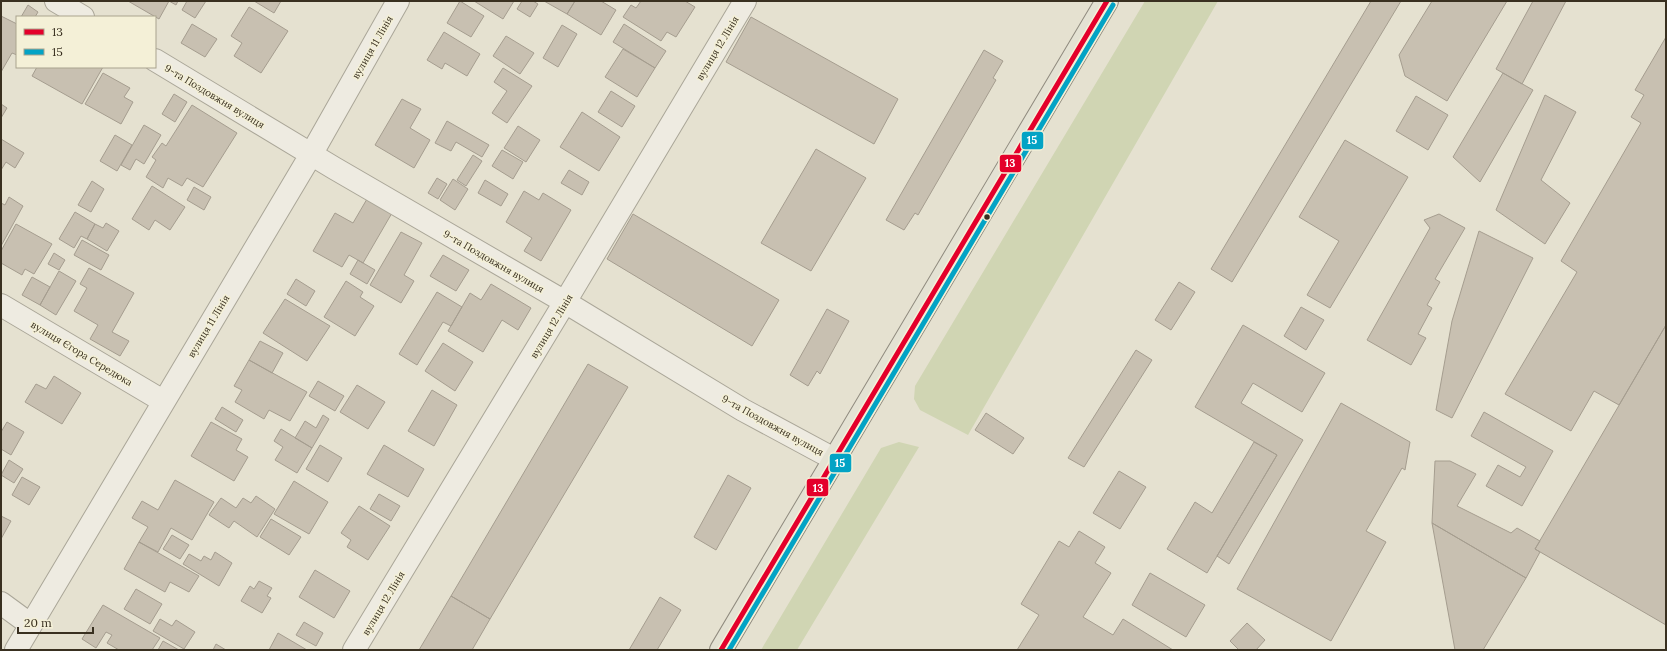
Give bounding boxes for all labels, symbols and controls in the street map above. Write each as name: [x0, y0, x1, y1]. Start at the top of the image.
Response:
street label: вулиця 11 Лінія: [349, 13, 396, 81]
street label: вулиця 12 Лінія: [693, 14, 742, 83]
legend: [16, 16, 156, 68]
text: 13: [52, 24, 63, 39]
text: 15: [52, 44, 63, 59]
street label: 9-та Поздовжня вулиця: [162, 61, 267, 131]
line badge: 15: [1021, 131, 1044, 150]
text: 15: [1027, 133, 1037, 147]
line badge: 13: [999, 154, 1022, 173]
text: 13: [1005, 156, 1015, 170]
unlabelled marker: [982, 212, 992, 222]
street label: 9-та Поздовжня вулиця: [441, 227, 547, 296]
street label: вулиця 11 Лінія: [185, 292, 232, 360]
street label: вулиця 12 Лінія: [527, 292, 576, 361]
street label: вулиця Єгора Середюка: [29, 318, 135, 389]
street label: 9-та Поздовжня вулиця: [720, 392, 826, 459]
line badge: 15: [829, 453, 852, 473]
text: 15: [835, 456, 845, 470]
line badge: 13: [806, 478, 829, 497]
text: 13: [813, 481, 823, 495]
street label: вулиця 12 Лінія: [359, 569, 408, 638]
scale bar: [18, 609, 93, 635]
text: 20 m: [24, 615, 52, 630]

